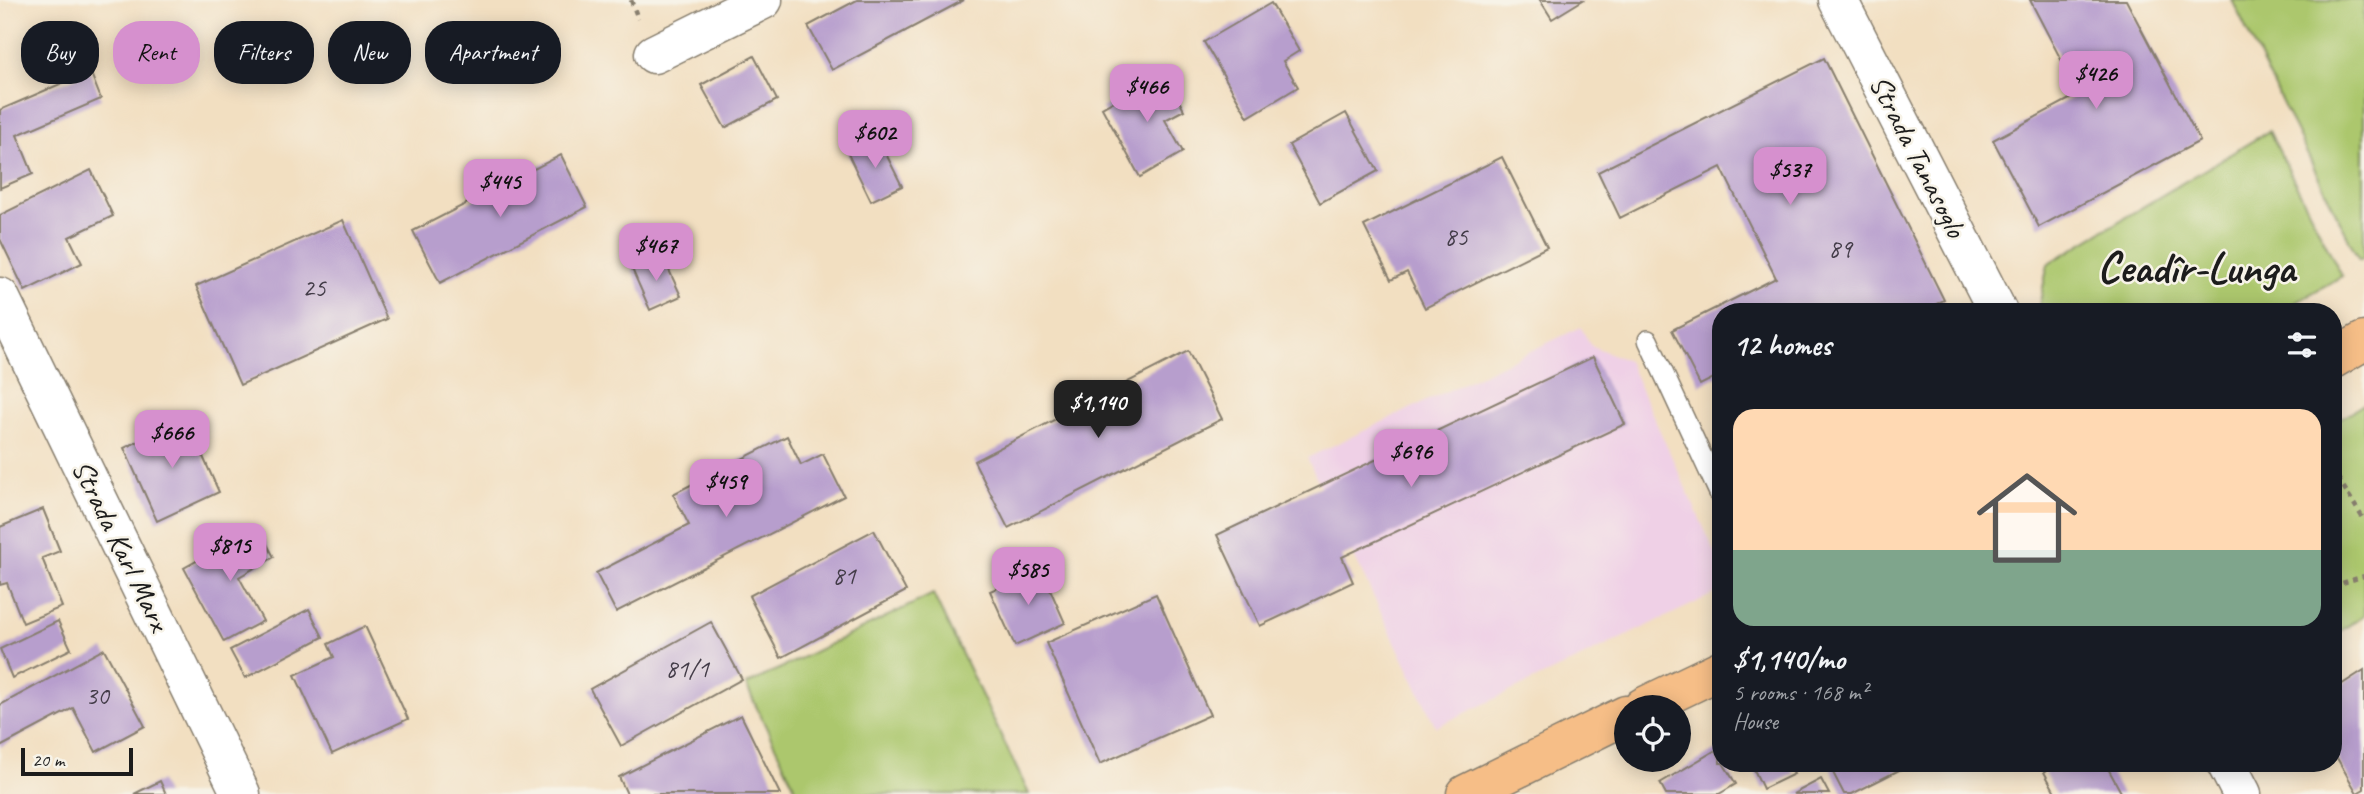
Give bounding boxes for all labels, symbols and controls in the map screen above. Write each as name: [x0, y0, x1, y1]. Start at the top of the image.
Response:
chip: Buy: [21, 21, 99, 84]
chip: Rent: [113, 21, 200, 84]
chip: Filters: [214, 21, 314, 84]
chip: New: [328, 21, 411, 84]
chip: Apartment: [425, 21, 561, 84]
pin: $426: [2055, 52, 2137, 111]
text: $426: [2075, 59, 2117, 88]
pin: $466: [1106, 64, 1188, 124]
street label: Strada Tanasoglo: [1861, 69, 1976, 245]
text: $466: [1126, 72, 1168, 101]
pin: $602: [834, 110, 916, 170]
text: $602: [854, 118, 896, 147]
pin: $537: [1749, 148, 1831, 207]
text: $537: [1770, 155, 1810, 184]
pin: $445: [459, 160, 541, 219]
text: $445: [479, 167, 521, 196]
house number: 85: [1444, 220, 1469, 253]
pin: $467: [615, 224, 697, 283]
text: $467: [635, 231, 677, 260]
house number: 89: [1828, 232, 1854, 265]
district label: Ceadîr-Lunga: [2097, 240, 2298, 295]
house number: 25: [302, 271, 327, 304]
text: 12 homes: [1733, 326, 1831, 364]
icon: filters: [2283, 326, 2321, 364]
pin: $1,140: [1041, 380, 1155, 440]
text: $1,140: [1070, 388, 1126, 417]
pin: $666: [131, 410, 213, 470]
text: $666: [151, 418, 193, 447]
pin: $696: [1370, 430, 1452, 489]
text: $696: [1390, 437, 1432, 466]
street label: Strada Karl Marx: [63, 453, 180, 639]
icon: home: [1964, 455, 2090, 581]
pin: $459: [685, 460, 767, 519]
text: $459: [706, 467, 746, 496]
pin: $815: [189, 524, 271, 583]
text: $815: [209, 531, 251, 560]
pin: $585: [987, 548, 1069, 607]
text: $585: [1008, 555, 1048, 584]
house number: 81: [832, 559, 857, 592]
text: $1,140/mo: [1733, 640, 1845, 678]
house number: 81/1: [665, 652, 710, 685]
text: 5 rooms · 168 m²: [1733, 678, 1868, 707]
house number: 30: [85, 679, 111, 712]
map controls: [1614, 695, 1691, 772]
button: locate: [1614, 695, 1691, 772]
text: House: [1733, 707, 1778, 736]
scale bar: [21, 745, 133, 777]
text: 20 m: [32, 748, 64, 772]

